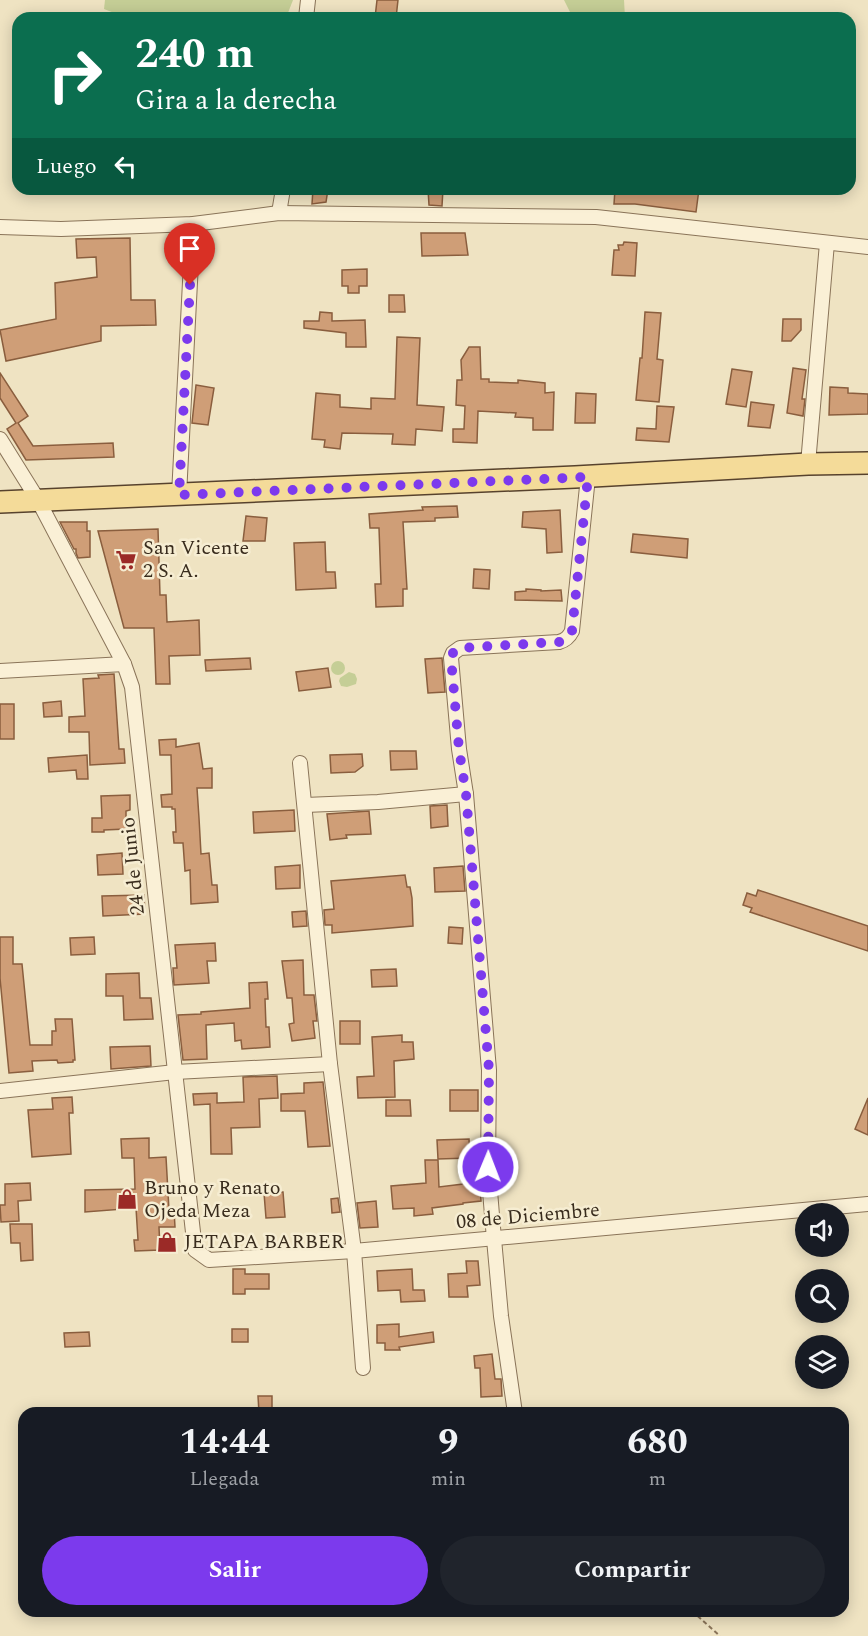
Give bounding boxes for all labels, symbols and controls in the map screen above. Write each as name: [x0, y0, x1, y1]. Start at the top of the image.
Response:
text: 240 m: [135, 23, 254, 86]
icon: right: [36, 36, 114, 114]
text: Gira a la derecha: [135, 80, 337, 122]
text: Luego: [36, 150, 97, 183]
icon: left: [109, 150, 142, 183]
pin: [164, 223, 215, 285]
icon: arrive: [173, 232, 206, 265]
place label: San Vicente 2 S. A.: [143, 533, 249, 586]
supermarket icon: San Vicente 2 S. A.: [114, 548, 138, 572]
street label: 24 de Junio: [113, 816, 153, 916]
position arrow: [456, 1135, 520, 1199]
place label: Bruno y Renato Ojeda Meza: [144, 1173, 280, 1226]
shop icon: Bruno y Renato Ojeda Meza: [115, 1187, 139, 1211]
street label: 08 de Diciembre: [455, 1195, 601, 1237]
map controls: [795, 1203, 849, 1389]
button: sound: [795, 1203, 849, 1257]
place label: JETAPA BARBER: [184, 1227, 345, 1257]
shop icon: JETAPA BARBER: [155, 1230, 179, 1254]
button: search: [795, 1269, 849, 1323]
button: layers: [795, 1335, 849, 1389]
text: 14:44: [179, 1415, 270, 1470]
text: 9: [438, 1415, 459, 1470]
text: 680: [627, 1415, 688, 1470]
text: Llegada: [190, 1464, 259, 1494]
text: min: [431, 1464, 466, 1494]
text: m: [649, 1464, 666, 1494]
button: Salir: [42, 1536, 428, 1605]
button: Compartir: [440, 1536, 825, 1605]

